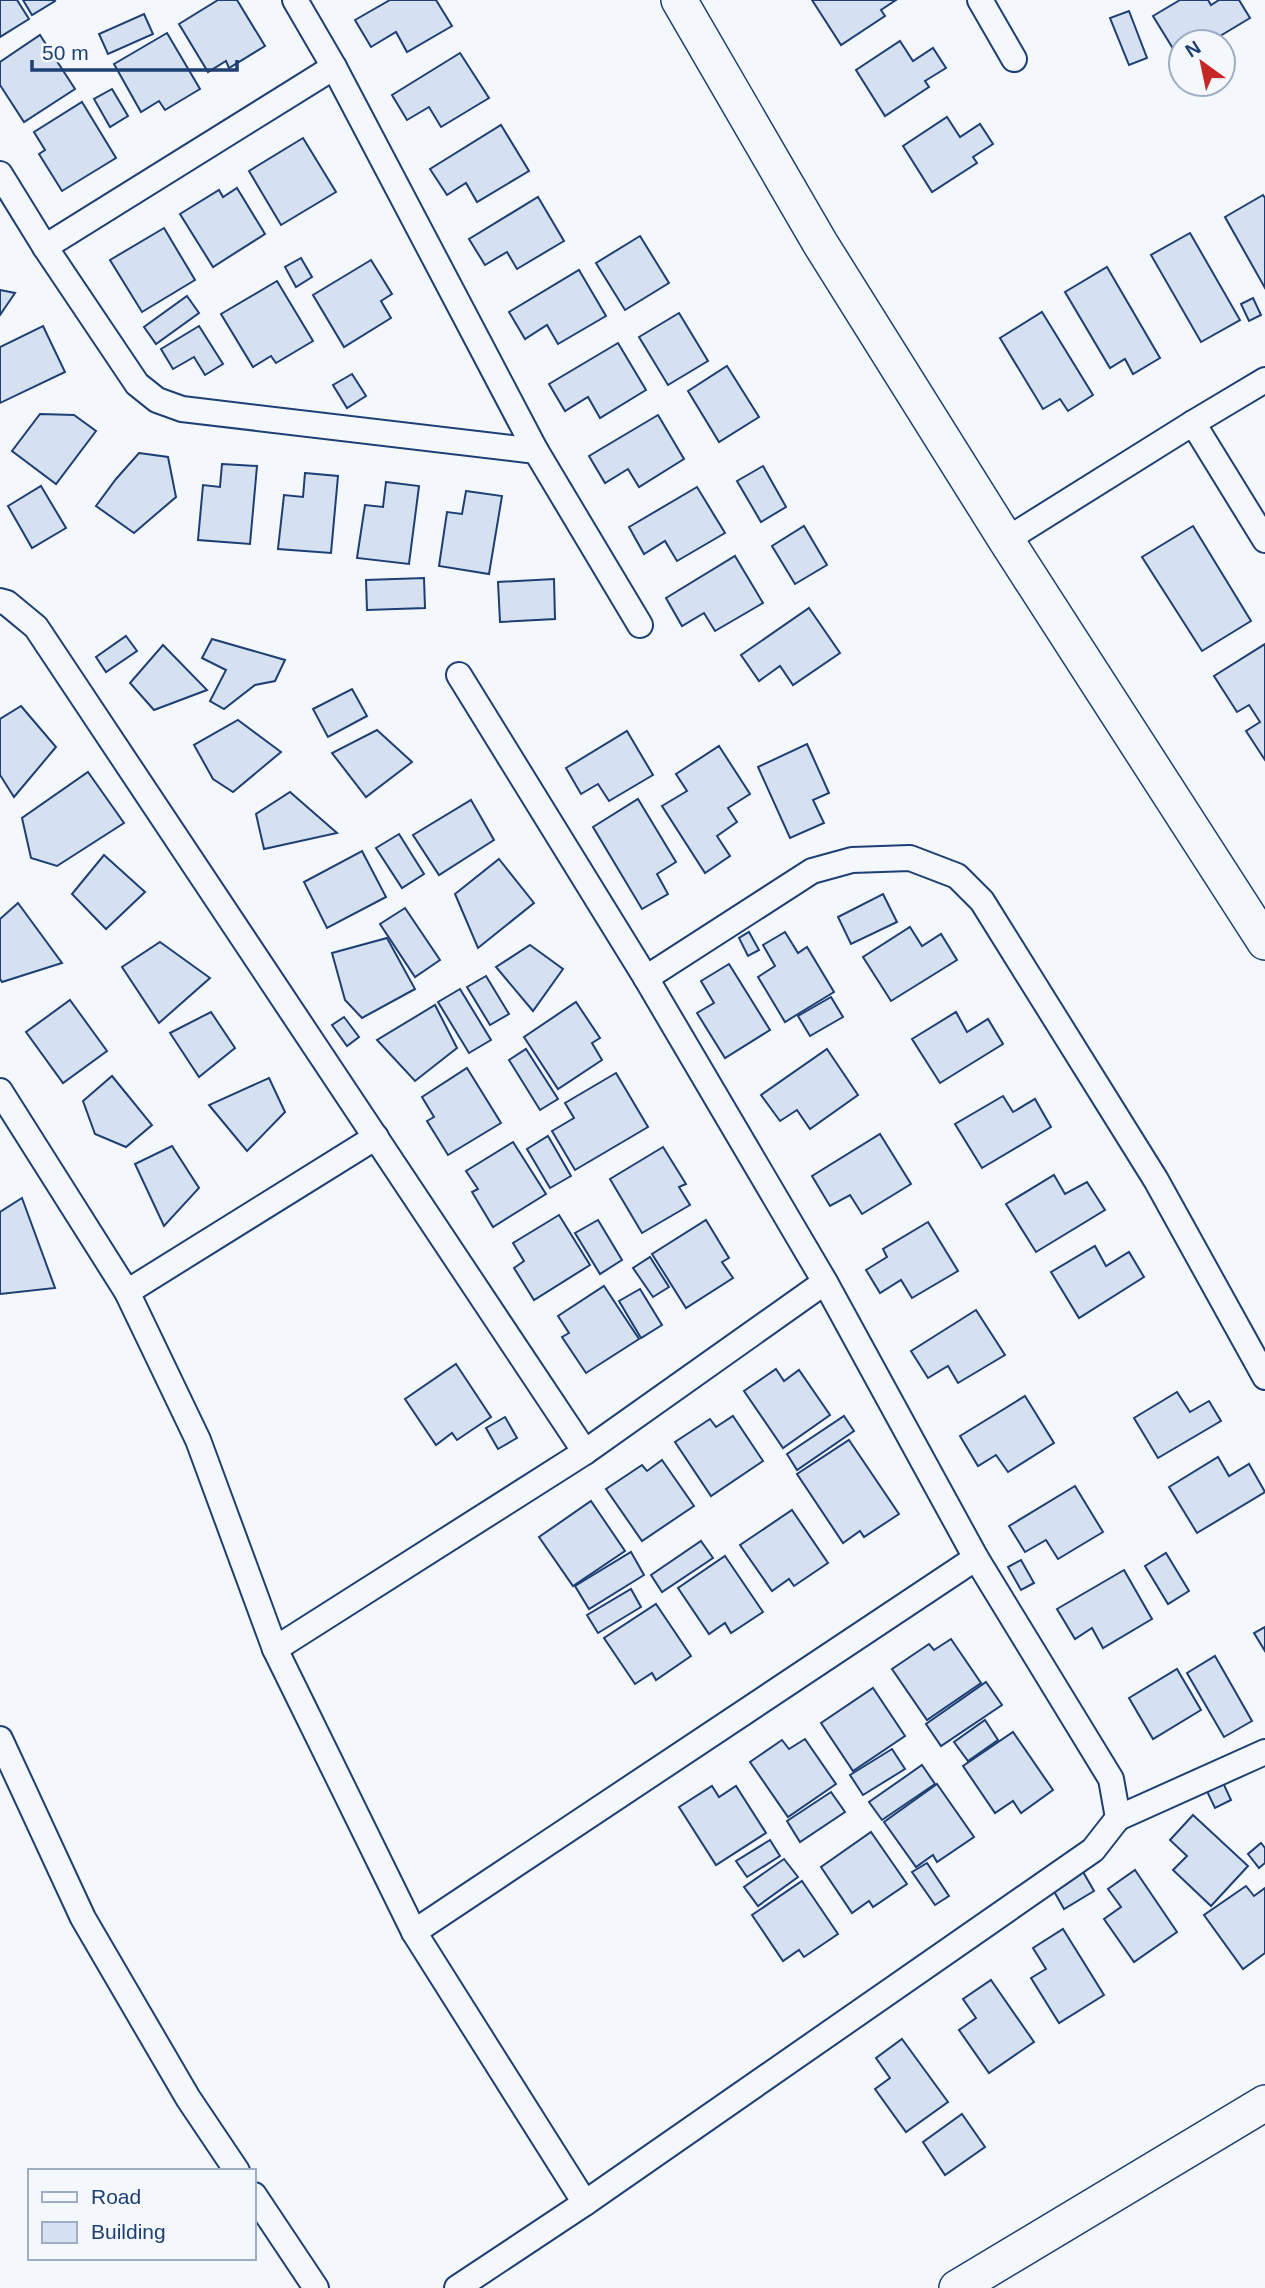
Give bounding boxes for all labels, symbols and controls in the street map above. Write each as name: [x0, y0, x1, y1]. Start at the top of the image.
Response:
scale bar: [32, 28, 236, 72]
north arrow: [1167, 28, 1237, 98]
text: N: [1182, 37, 1204, 62]
text: 50 m: [42, 41, 89, 64]
legend: [28, 2169, 256, 2260]
text: Road: [91, 2185, 141, 2208]
text: Building: [91, 2220, 166, 2243]

